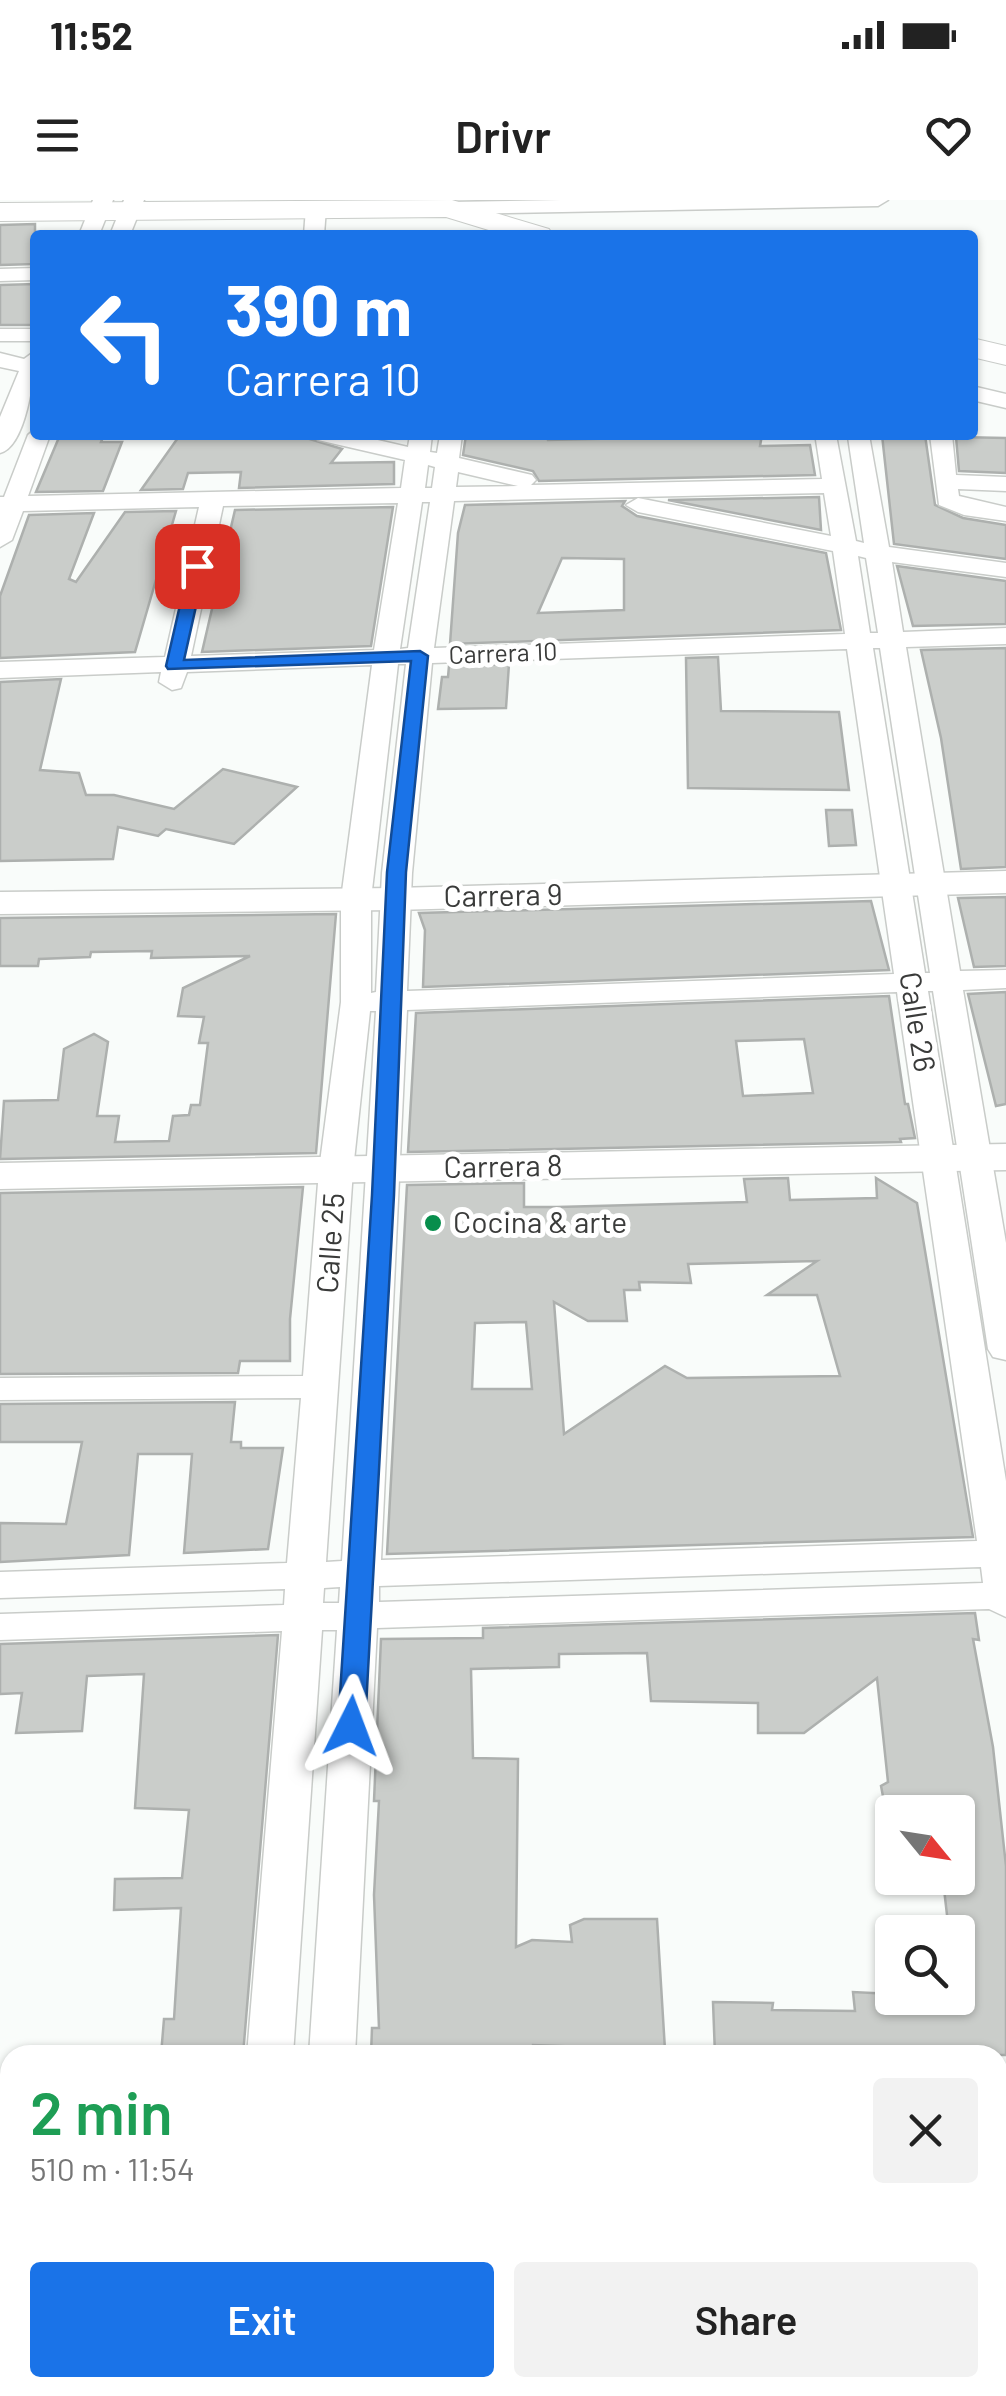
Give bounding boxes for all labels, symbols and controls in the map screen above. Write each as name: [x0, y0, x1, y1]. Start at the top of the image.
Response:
text: 11:52: [50, 12, 133, 58]
icon: menu: [30, 108, 85, 163]
text: Drivr: [455, 108, 551, 162]
icon: heart: [921, 108, 976, 163]
text: 390 m: [225, 266, 412, 350]
icon: left: [60, 270, 190, 400]
text: Carrera 10: [225, 351, 421, 405]
pin: [155, 524, 240, 609]
icon: arrive: [170, 539, 225, 594]
street label: Carrera 10: [448, 635, 558, 669]
street label: Carrera 9: [443, 875, 563, 913]
street label: Calle 26: [893, 969, 945, 1074]
street label: Carrera 8: [443, 1146, 563, 1184]
street label: Calle 25: [308, 1191, 350, 1294]
place label: Cocina & arte: [453, 1203, 627, 1239]
marker: Cocina & arte: [422, 1212, 444, 1234]
position arrow: [299, 1674, 403, 1778]
north arrow: [875, 1795, 975, 1895]
map controls: [875, 1795, 975, 2015]
button: search: [875, 1915, 975, 2015]
text: 2 min: [30, 2075, 173, 2147]
button: close: [873, 2078, 978, 2183]
text: 510 m · 11:54: [30, 2149, 195, 2187]
button: Exit: [30, 2262, 494, 2377]
button: Share: [514, 2262, 978, 2377]

